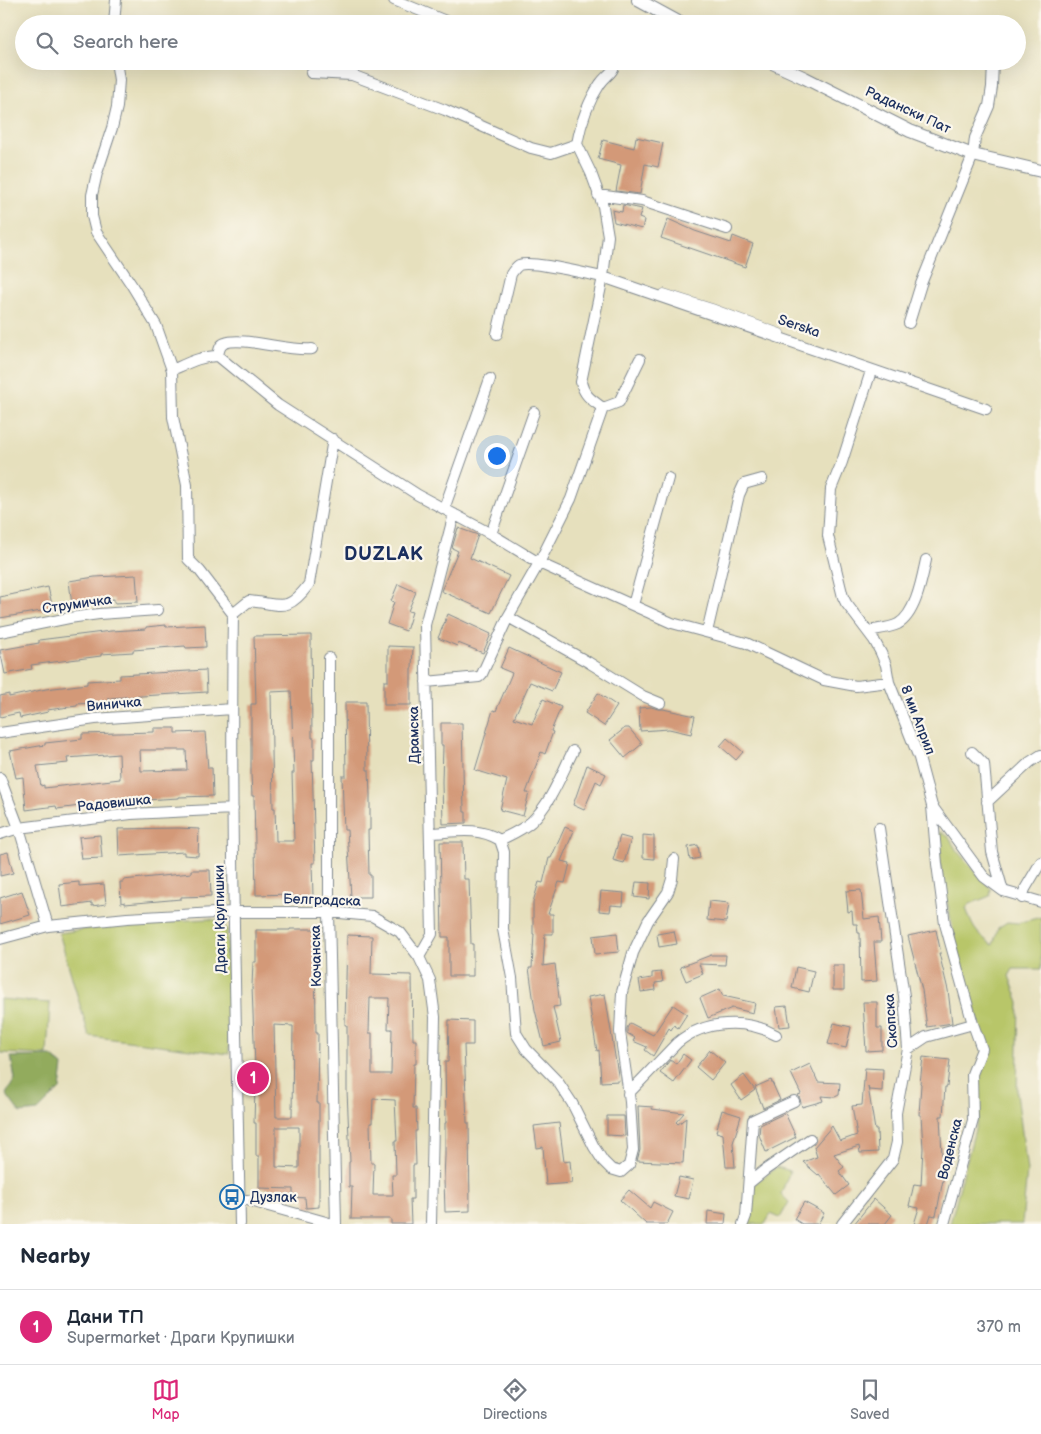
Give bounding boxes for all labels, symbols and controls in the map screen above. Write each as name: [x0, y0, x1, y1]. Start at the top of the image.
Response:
search box: [15, 15, 1026, 70]
icon: search: [33, 29, 61, 57]
text: Search here: [73, 31, 178, 54]
street label: Радански Пат: [862, 83, 954, 138]
street label: Serska: [776, 311, 822, 341]
your location: [484, 443, 510, 469]
district label: DUZLAK: [344, 543, 424, 566]
street label: Струмичка: [41, 591, 114, 617]
street label: 8 ми Април: [897, 683, 939, 757]
street label: Виничка: [86, 693, 143, 715]
street label: Драмска: [405, 705, 423, 764]
street label: Радовишка: [76, 791, 153, 815]
street label: Драги Крупишки: [211, 865, 229, 973]
street label: Белградска: [283, 890, 362, 910]
street label: Кочанска: [307, 924, 325, 987]
street label: Скопска: [881, 993, 901, 1049]
pin: 1: [237, 1059, 269, 1097]
street label: Воденска: [934, 1116, 966, 1181]
bus stop icon: Дузлак: [219, 1184, 245, 1210]
place label: Дузлак: [250, 1189, 297, 1206]
text: Nearby: [20, 1244, 90, 1269]
text: Дани ТП: [67, 1306, 144, 1329]
text: 1: [33, 1318, 39, 1337]
text: 370 m: [976, 1318, 1021, 1337]
text: Supermarket · Драги Крупишки: [67, 1329, 295, 1348]
tab: Map: [152, 1376, 180, 1423]
tab: Directions: [483, 1376, 547, 1423]
tab: Saved: [850, 1376, 889, 1423]

